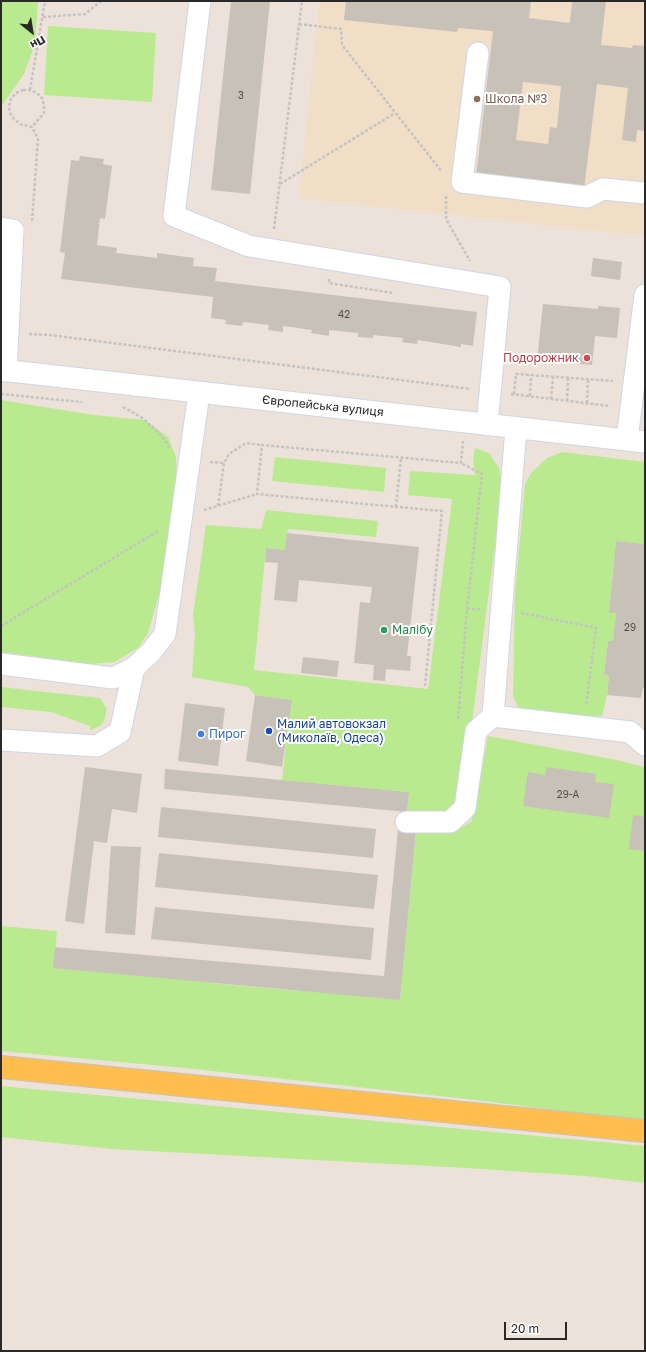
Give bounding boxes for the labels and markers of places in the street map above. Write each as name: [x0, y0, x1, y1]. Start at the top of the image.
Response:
place label: Школа №3: [485, 92, 547, 106]
marker: Школа №3: [472, 94, 482, 104]
place label: Подорожник: [503, 351, 579, 365]
marker: Подорожник: [582, 353, 592, 363]
place label: Малібу: [392, 623, 433, 637]
marker: Малібу: [379, 625, 389, 635]
place label: Малий автовокзал (Миколаїв, Одеса): [277, 717, 386, 745]
marker: Малий автовокзал (Миколаїв, Одеса): [264, 726, 274, 736]
place label: Пирог: [209, 727, 245, 741]
marker: Пирог: [196, 729, 206, 739]

